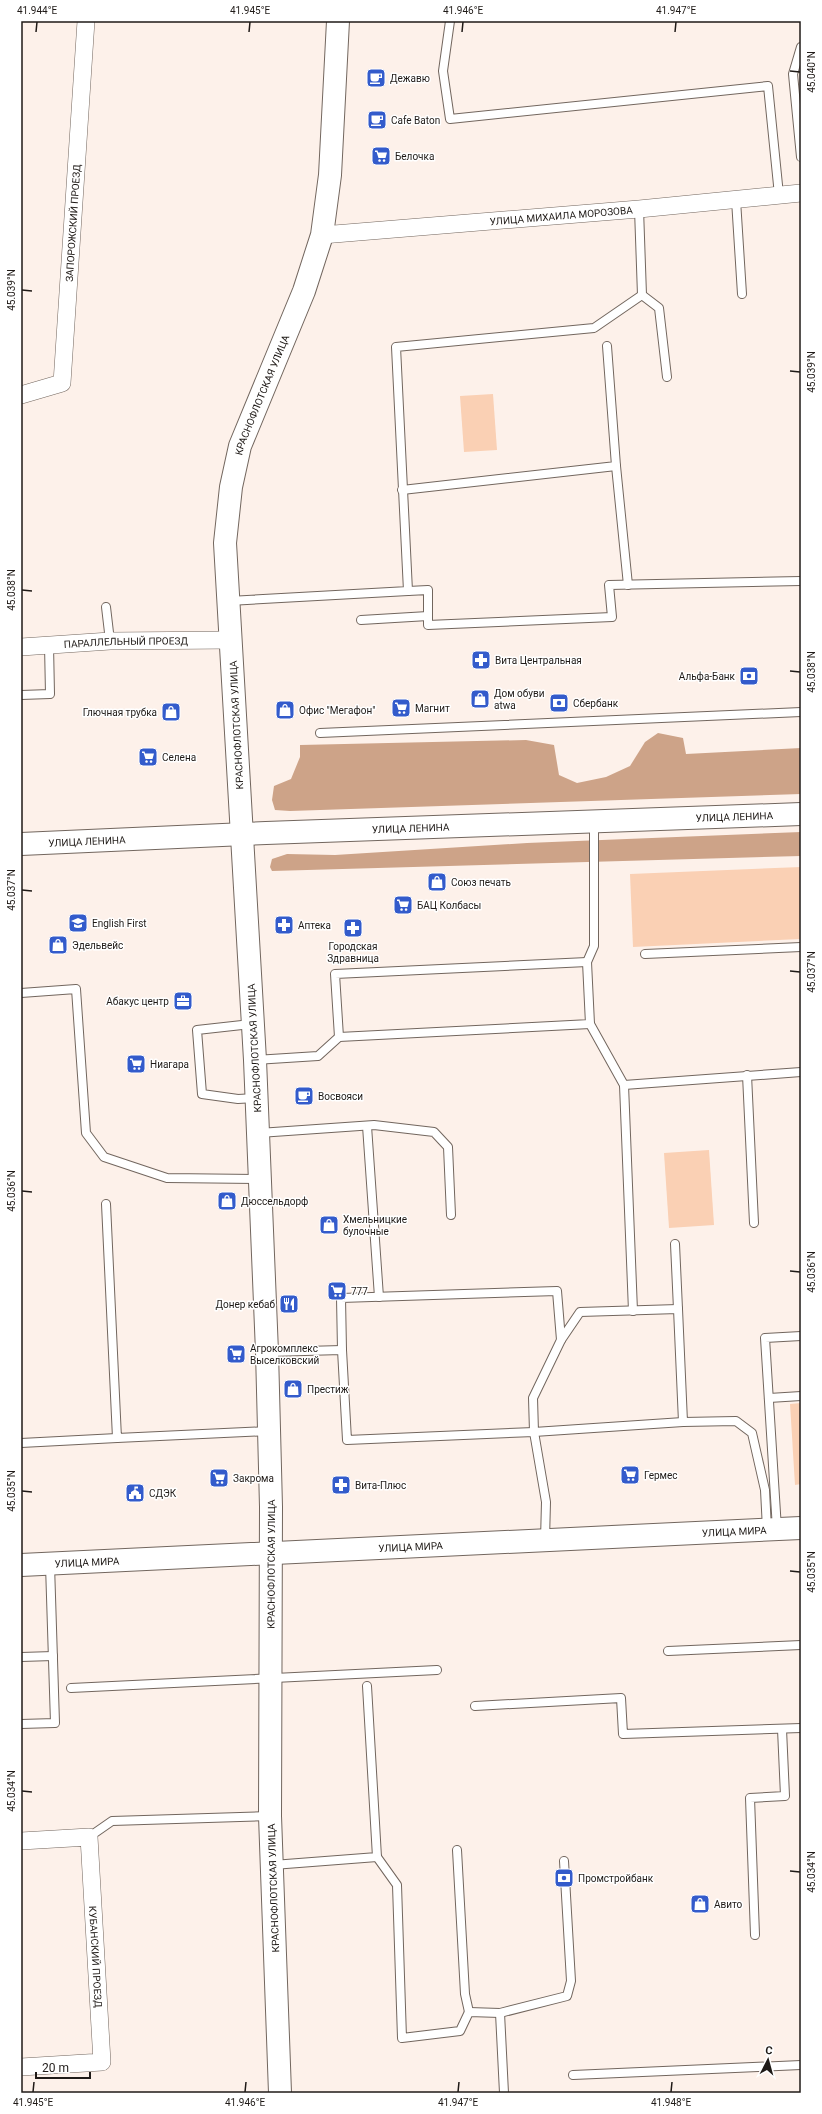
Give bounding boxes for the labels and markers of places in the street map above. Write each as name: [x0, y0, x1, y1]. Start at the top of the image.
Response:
cafe icon: Дежавю: [365, 67, 387, 89]
place label: Дежавю: [390, 73, 430, 84]
cafe icon: Cafe Baton: [366, 109, 388, 131]
place label: Cafe Baton: [391, 115, 440, 126]
supermarket icon: Белочка: [370, 145, 392, 167]
place label: Белочка: [395, 151, 434, 162]
pharmacy icon: Вита Центральная: [470, 649, 492, 671]
place label: Вита Центральная: [495, 655, 582, 666]
bank icon: Альфа-Банк: [738, 665, 760, 687]
place label: Альфа-Банк: [679, 671, 736, 682]
shop icon: Дом обуви atwa: [469, 688, 491, 710]
place label: Дом обуви atwa: [494, 688, 545, 711]
bank icon: Сбербанк: [548, 692, 570, 714]
supermarket icon: Магнит: [390, 697, 412, 719]
place label: Сбербанк: [573, 698, 619, 709]
shop icon: Офис "Мегафон": [274, 699, 296, 721]
shop icon: Глючная трубка: [160, 701, 182, 723]
place label: Магнит: [415, 703, 450, 714]
place label: Офис "Мегафон": [299, 705, 375, 716]
place label: Глючная трубка: [83, 707, 157, 718]
supermarket icon: Селена: [137, 746, 159, 768]
place label: Селена: [162, 752, 196, 763]
shop icon: Союз печать: [426, 871, 448, 893]
place label: Союз печать: [451, 877, 511, 888]
supermarket icon: БАЦ Колбасы: [392, 894, 414, 916]
place label: БАЦ Колбасы: [417, 900, 481, 911]
school or university icon: English First: [67, 912, 89, 934]
pharmacy icon: Аптека: [273, 914, 295, 936]
pharmacy icon: Городская Здравница: [342, 917, 364, 939]
place label: English First: [92, 918, 147, 929]
place label: Аптека: [298, 920, 331, 931]
shop icon: Эдельвейс: [47, 934, 69, 956]
place label: Эдельвейс: [72, 940, 123, 951]
place label: Городская Здравница: [327, 941, 379, 964]
office icon: Абакус центр: [172, 990, 194, 1012]
place label: Абакус центр: [106, 996, 169, 1007]
supermarket icon: Ниагара: [125, 1053, 147, 1075]
place label: Ниагара: [150, 1059, 189, 1070]
cafe icon: Восвояси: [293, 1085, 315, 1107]
place label: Восвояси: [318, 1091, 363, 1102]
shop icon: Дюссельдорф: [216, 1190, 238, 1212]
place label: Дюссельдорф: [241, 1196, 308, 1207]
shop icon: Хмельницкие булочные: [318, 1214, 340, 1236]
place label: Хмельницкие булочные: [343, 1214, 407, 1237]
supermarket icon: 777: [326, 1280, 348, 1302]
place label: 777: [351, 1286, 368, 1297]
restaurant icon: Донер кебаб: [278, 1293, 300, 1315]
place label: Донер кебаб: [215, 1299, 275, 1310]
supermarket icon: Агрокомплекс Выселковский: [225, 1343, 247, 1365]
place label: Агрокомплекс Выселковский: [250, 1343, 319, 1366]
shop icon: Престиж: [282, 1378, 304, 1400]
place label: Престиж: [307, 1384, 349, 1395]
supermarket icon: Гермес: [619, 1464, 641, 1486]
supermarket icon: Закрома: [208, 1467, 230, 1489]
place label: Гермес: [644, 1470, 678, 1481]
place label: Закрома: [233, 1473, 274, 1484]
pharmacy icon: Вита-Плюс: [330, 1474, 352, 1496]
place label: Вита-Плюс: [355, 1480, 406, 1491]
public building icon: СДЭК: [124, 1482, 146, 1504]
place label: СДЭК: [149, 1488, 177, 1499]
bank icon: Промстройбанк: [553, 1867, 575, 1889]
place label: Промстройбанк: [578, 1873, 654, 1884]
shop icon: Авито: [689, 1893, 711, 1915]
place label: Авито: [714, 1899, 743, 1910]

